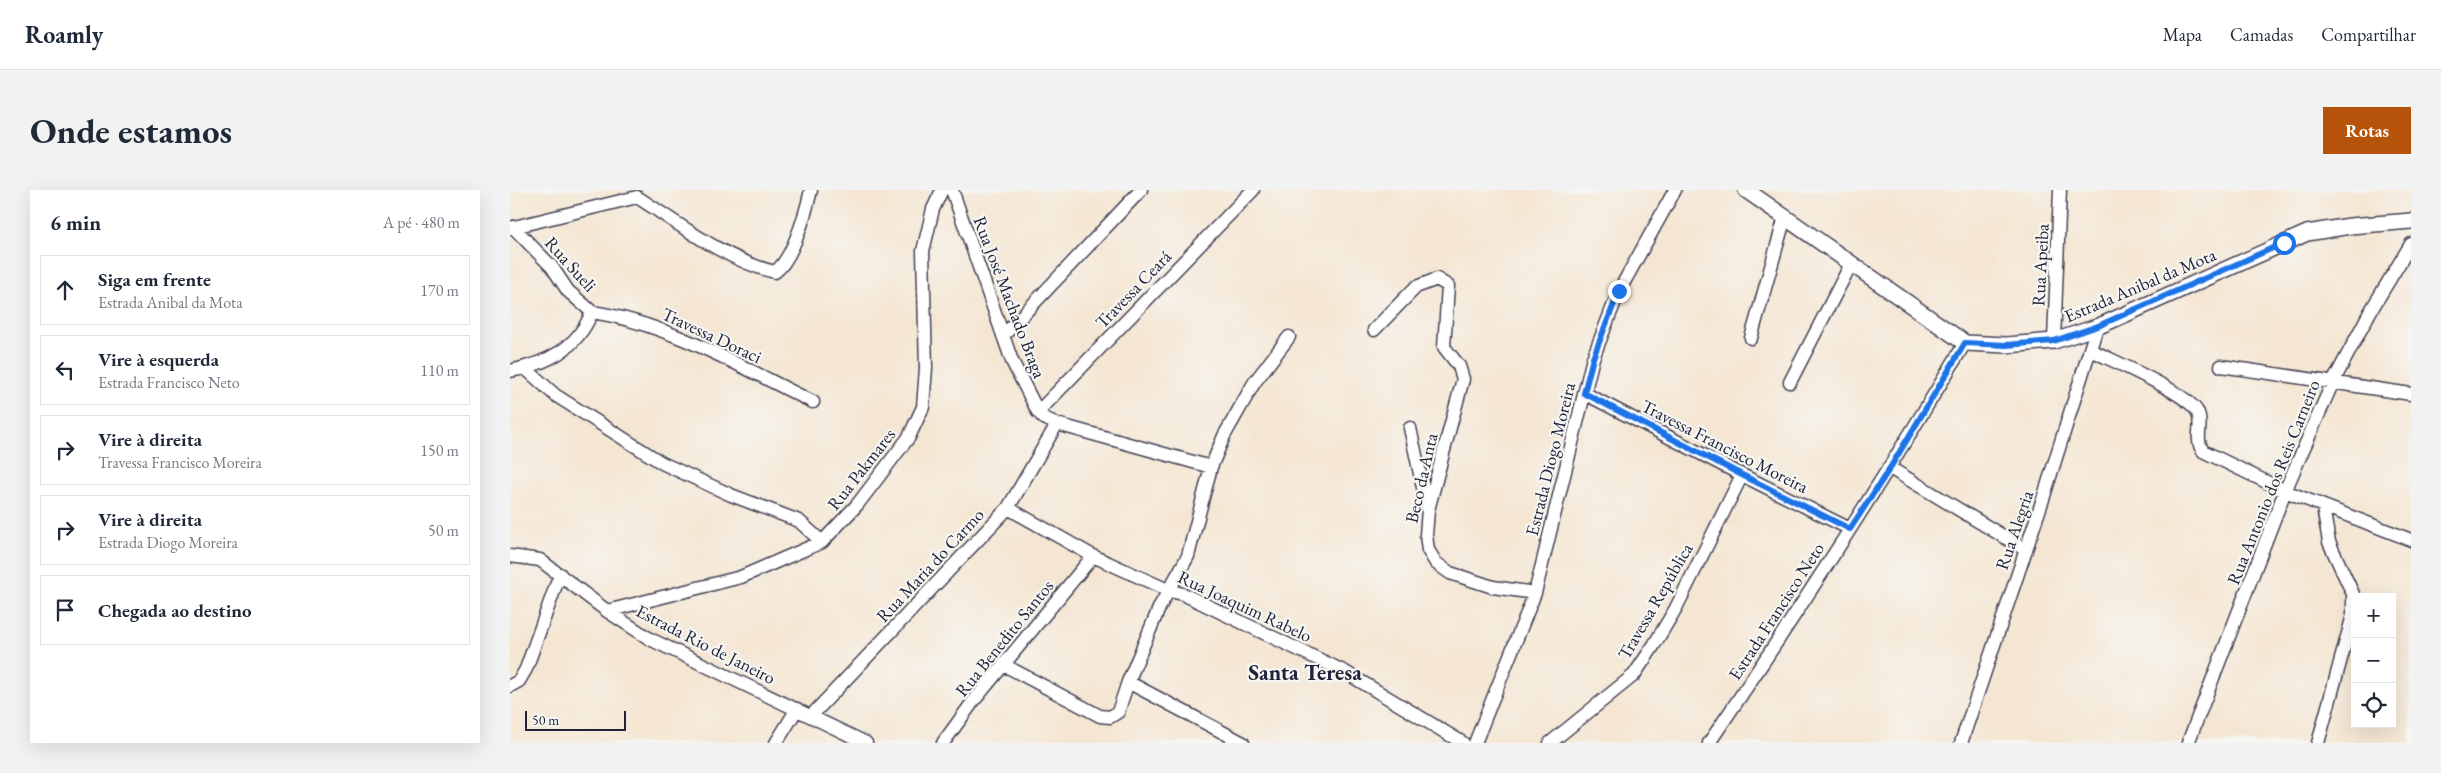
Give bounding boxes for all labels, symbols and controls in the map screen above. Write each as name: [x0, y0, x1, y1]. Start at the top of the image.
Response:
text: Roamly: [25, 19, 103, 50]
text: Mapa: [2163, 23, 2202, 46]
text: Camadas: [2230, 23, 2293, 46]
text: Compartilhar: [2321, 23, 2416, 46]
button: Rotas: [2323, 107, 2411, 154]
text: Onde estamos: [30, 108, 232, 153]
text: 6 min: [50, 209, 101, 236]
text: A pé · 480 m: [383, 212, 460, 233]
street label: Rua José Machado Braga: [968, 213, 1052, 382]
street label: Rua Apeiba: [2026, 222, 2054, 307]
street label: Rua Sueli: [540, 232, 602, 297]
route start: [2273, 232, 2296, 255]
street label: Estrada Anibal da Mota: [2061, 242, 2220, 327]
street label: Travessa Ceará: [1090, 244, 1177, 333]
text: Siga em frente: [98, 267, 211, 292]
icon: ahead: [51, 276, 79, 304]
text: 170 m: [420, 280, 459, 301]
route end: [1608, 280, 1631, 303]
text: Estrada Anibal da Mota: [98, 292, 243, 313]
street label: Travessa Doraci: [658, 302, 766, 368]
text: Vire à esquerda: [98, 347, 219, 372]
icon: left: [51, 356, 79, 384]
text: 110 m: [420, 360, 459, 381]
text: Estrada Francisco Neto: [98, 372, 240, 393]
street label: Rua Antonio dos Reis Carneiro: [2221, 376, 2325, 588]
street label: Estrada Diogo Moreira: [1520, 379, 1580, 538]
street label: Travessa Francisco Moreira: [1638, 394, 1813, 498]
street label: Rua Pakmares: [822, 423, 900, 515]
text: Vire à direita: [98, 427, 202, 452]
street label: Beco da Anta: [1399, 430, 1443, 525]
icon: right: [51, 436, 79, 464]
text: 150 m: [420, 440, 459, 461]
text: Travessa Francisco Moreira: [98, 452, 262, 473]
street label: Rua Alegria: [1990, 487, 2039, 573]
street label: Rua Maria do Carmo: [871, 503, 989, 627]
text: Vire à direita: [98, 507, 202, 532]
icon: right: [51, 516, 79, 544]
text: 50 m: [428, 520, 459, 541]
text: Estrada Diogo Moreira: [98, 532, 238, 553]
street label: Travessa República: [1612, 538, 1698, 663]
street label: Estrada Francisco Neto: [1723, 538, 1829, 684]
street label: Rua Joaquim Rabelo: [1174, 565, 1316, 647]
street label: Rua Benedito Santos: [950, 575, 1058, 701]
map controls: [2351, 593, 2396, 728]
button: +: [2351, 593, 2396, 638]
icon: arrive: [51, 596, 79, 624]
text: Chegada ao destino: [98, 598, 252, 623]
street label: Estrada Rio de Janeiro: [632, 599, 780, 689]
button: −: [2351, 638, 2396, 683]
district label: Santa Teresa: [1248, 658, 1362, 687]
button: locate: [2351, 683, 2396, 728]
scale bar: [525, 708, 626, 731]
text: 50 m: [532, 711, 559, 729]

